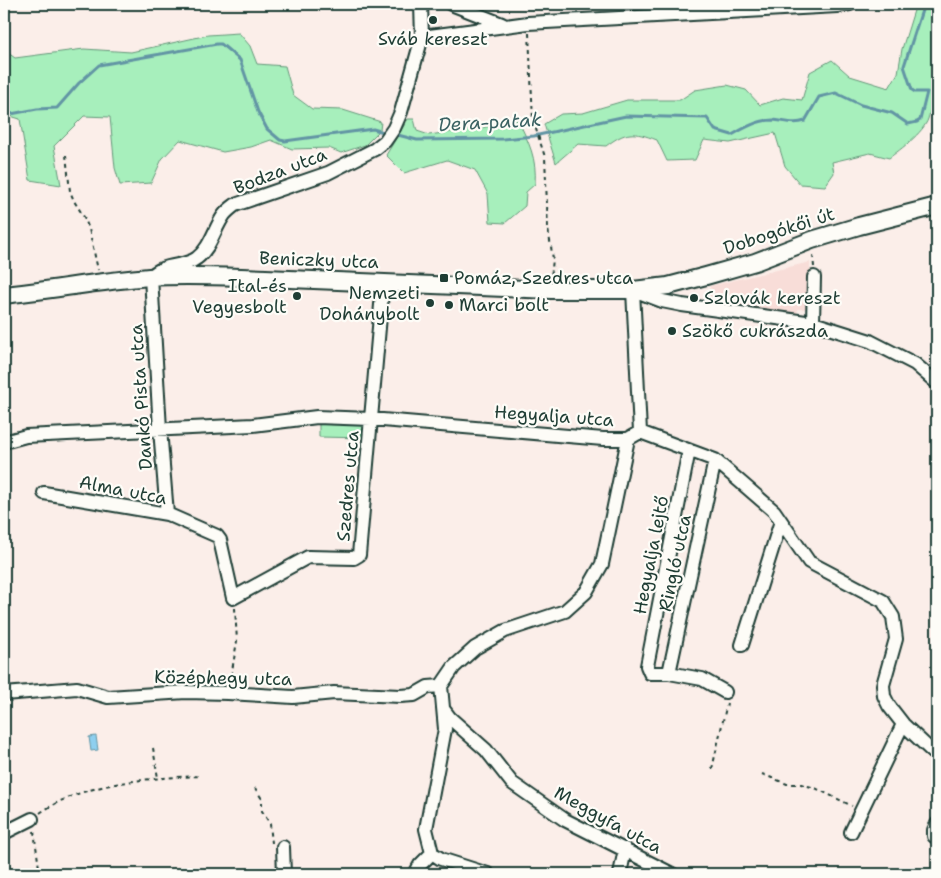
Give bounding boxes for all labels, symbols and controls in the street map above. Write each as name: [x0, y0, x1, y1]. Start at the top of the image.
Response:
marker: Sváb kereszt: [427, 14, 439, 26]
place label: Sváb kereszt: [378, 27, 488, 51]
water label: Dera-patak: [438, 107, 543, 137]
street label: Bodza utca: [230, 142, 330, 200]
street label: Dobogókői út: [720, 202, 838, 260]
street label: Beniczky utca: [259, 246, 379, 274]
place label: Pomáz, Szedres utca: [454, 266, 633, 290]
marker: Pomáz, Szedres utca: [438, 272, 450, 284]
place label: Ital-és Vegyesbolt: [192, 274, 287, 319]
place label: Nemzeti Dohánybolt: [320, 281, 420, 326]
place label: Szlovák kereszt: [704, 286, 841, 310]
marker: Ital-és Vegyesbolt: [291, 290, 303, 302]
marker: Szlovák kereszt: [688, 292, 700, 304]
place label: Marci bolt: [459, 293, 549, 317]
marker: Nemzeti Dohánybolt: [424, 297, 436, 309]
marker: Marci bolt: [443, 299, 455, 311]
place label: Szökő cukrászda: [682, 319, 828, 343]
street label: Dankó Pista utca: [124, 323, 158, 471]
marker: Szökő cukrászda: [666, 325, 678, 337]
street label: Hegyalja utca: [493, 400, 615, 432]
street label: Szedres utca: [331, 430, 365, 542]
street label: Alma utca: [77, 470, 169, 510]
street label: Hegyalja lejtő: [628, 494, 674, 616]
street label: Ringló utca: [653, 512, 697, 614]
street label: Középhegy utca: [154, 665, 292, 691]
street label: Meggyfa utca: [550, 780, 666, 860]

